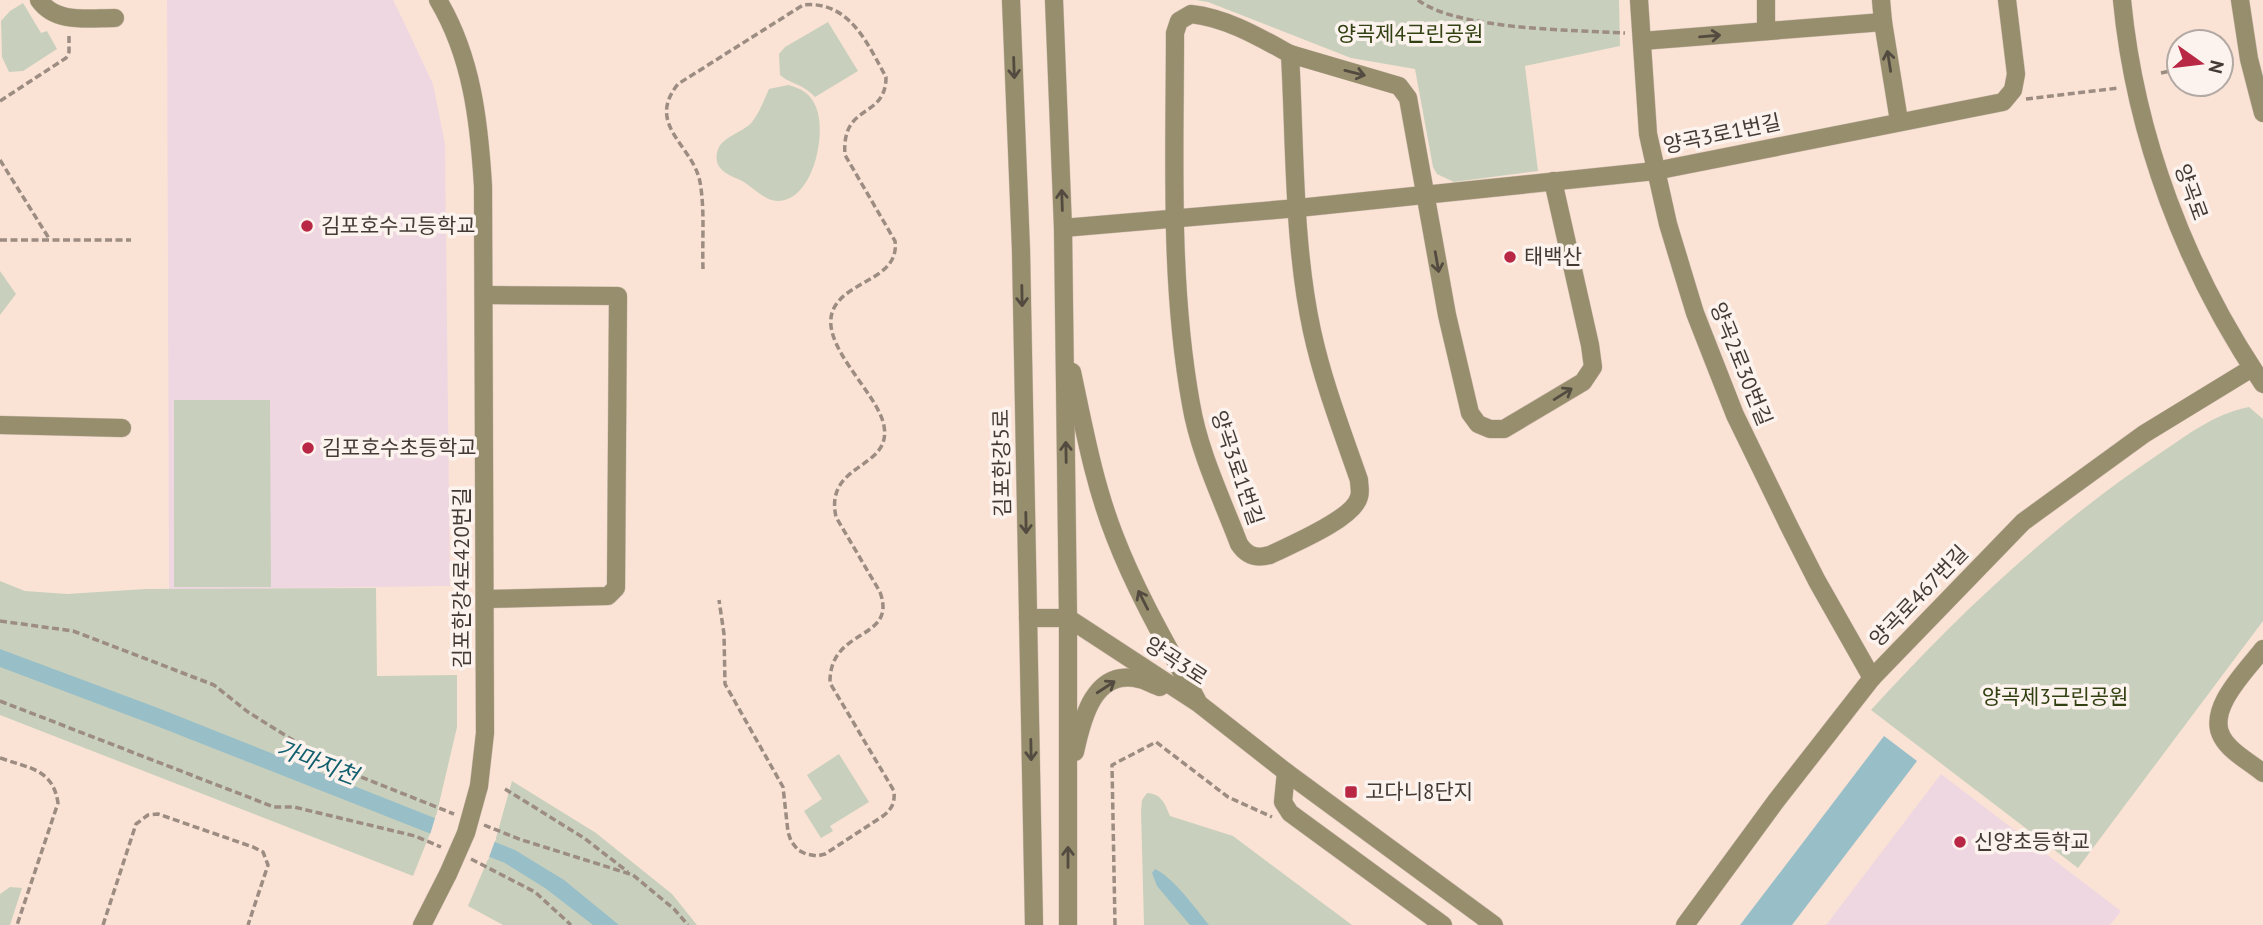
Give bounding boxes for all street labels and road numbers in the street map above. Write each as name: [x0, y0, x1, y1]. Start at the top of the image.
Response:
street label: 양곡3로1번길: [1661, 108, 1783, 159]
street label: 양곡로: [2169, 160, 2214, 224]
street label: 양곡2로30번길: [1704, 298, 1779, 430]
street label: 양곡3로1번길: [1205, 407, 1270, 529]
street label: 김포한강5로: [987, 409, 1016, 517]
street label: 김포한강4로420번길: [448, 487, 475, 669]
street label: 양곡로467번길: [1863, 539, 1974, 652]
street label: 양곡3로: [1140, 630, 1213, 691]

